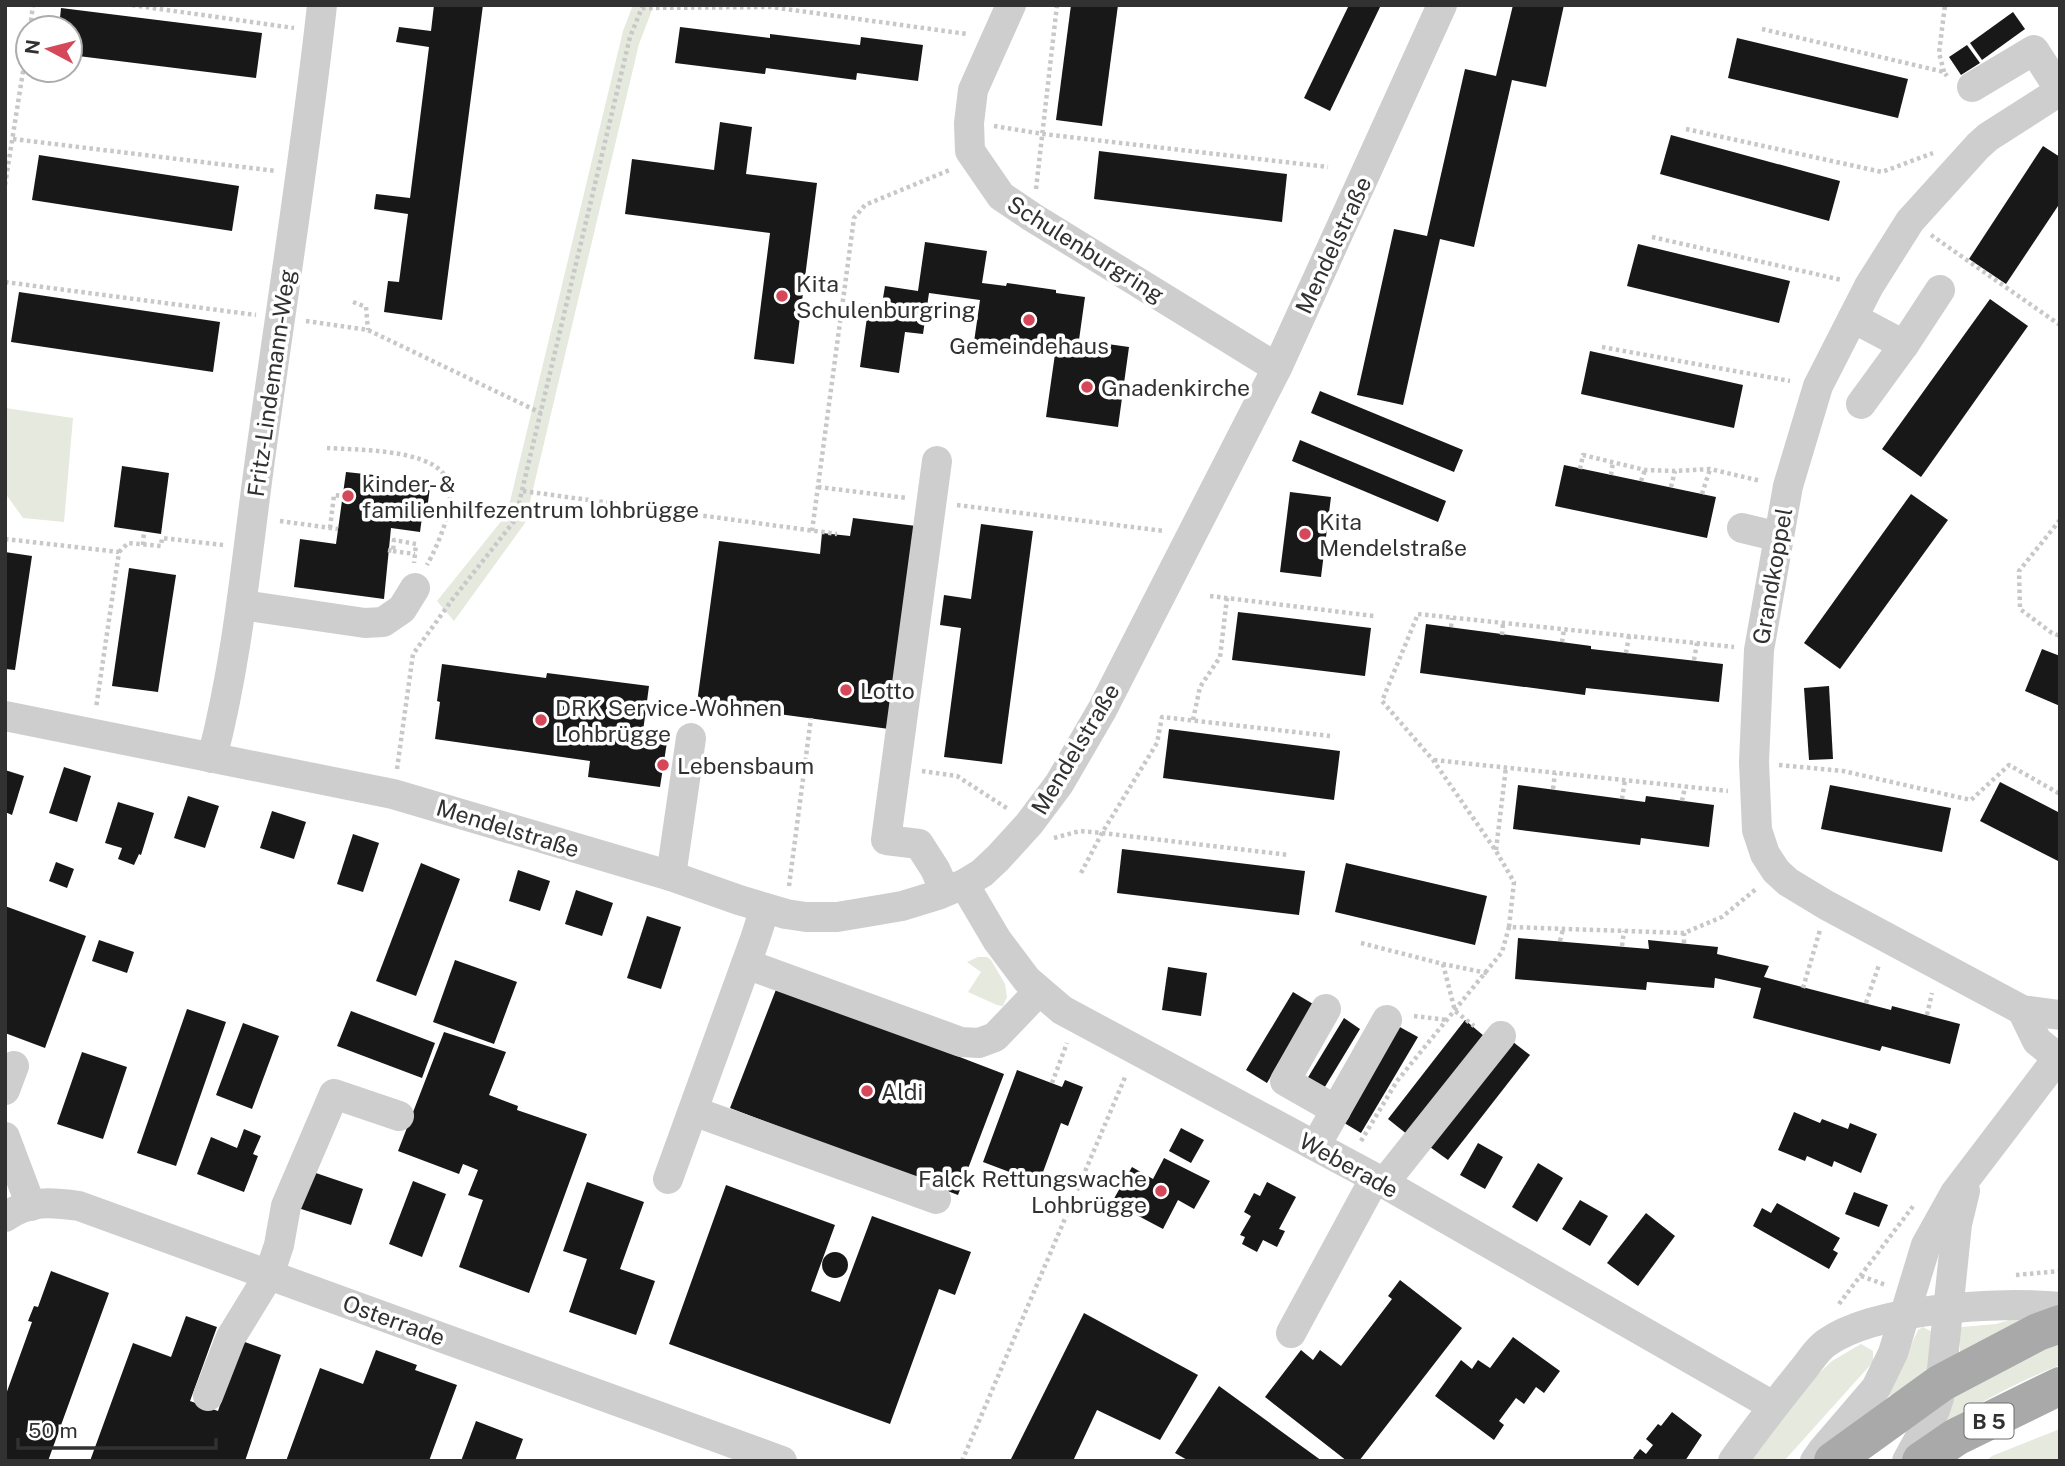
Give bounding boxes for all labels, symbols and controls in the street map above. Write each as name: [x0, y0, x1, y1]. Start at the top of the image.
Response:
north arrow: [14, 14, 84, 84]
text: N: [20, 38, 44, 56]
street label: Mendelstraße: [1289, 172, 1377, 318]
street label: Schulenburgring: [1003, 190, 1169, 308]
street label: Fritz-Lindemann-Weg: [242, 267, 300, 499]
place label: Kita Schulenburgring: [796, 270, 976, 323]
marker: Kita Schulenburgring: [774, 288, 790, 304]
marker: Gemeindehaus: [1021, 312, 1037, 328]
place label: Gemeindehaus: [949, 332, 1109, 359]
place label: Gnadenkirche: [1101, 374, 1250, 401]
marker: Gnadenkirche: [1079, 379, 1095, 395]
place label: kinder- & familienhilfezentrum lohbrügge: [362, 470, 699, 523]
marker: kinder- & familienhilfezentrum lohbrügge: [340, 488, 356, 504]
street label: Grandkoppel: [1747, 506, 1797, 646]
place label: Kita Mendelstraße: [1319, 508, 1467, 561]
marker: Kita Mendelstraße: [1297, 526, 1313, 542]
place label: Lotto: [860, 677, 915, 704]
street label: Mendelstraße: [1025, 679, 1125, 819]
marker: Lotto: [838, 682, 854, 698]
place label: DRK Service-Wohnen Lohbrügge: [555, 694, 782, 747]
marker: DRK Service-Wohnen Lohbrügge: [533, 712, 549, 728]
place label: Lebensbaum: [677, 752, 814, 779]
marker: Lebensbaum: [655, 757, 671, 773]
street label: Mendelstraße: [433, 793, 583, 863]
place label: Aldi: [881, 1078, 923, 1105]
marker: Aldi: [859, 1083, 875, 1099]
street label: Weberade: [1295, 1127, 1403, 1203]
place label: Falck Rettungswache Lohbrügge: [918, 1165, 1147, 1218]
marker: Falck Rettungswache Lohbrügge: [1153, 1183, 1169, 1199]
street label: Osterrade: [339, 1289, 449, 1351]
road number: B 5: [1965, 1404, 2014, 1438]
scale bar: [18, 1406, 215, 1450]
text: 50 m: [28, 1418, 78, 1443]

